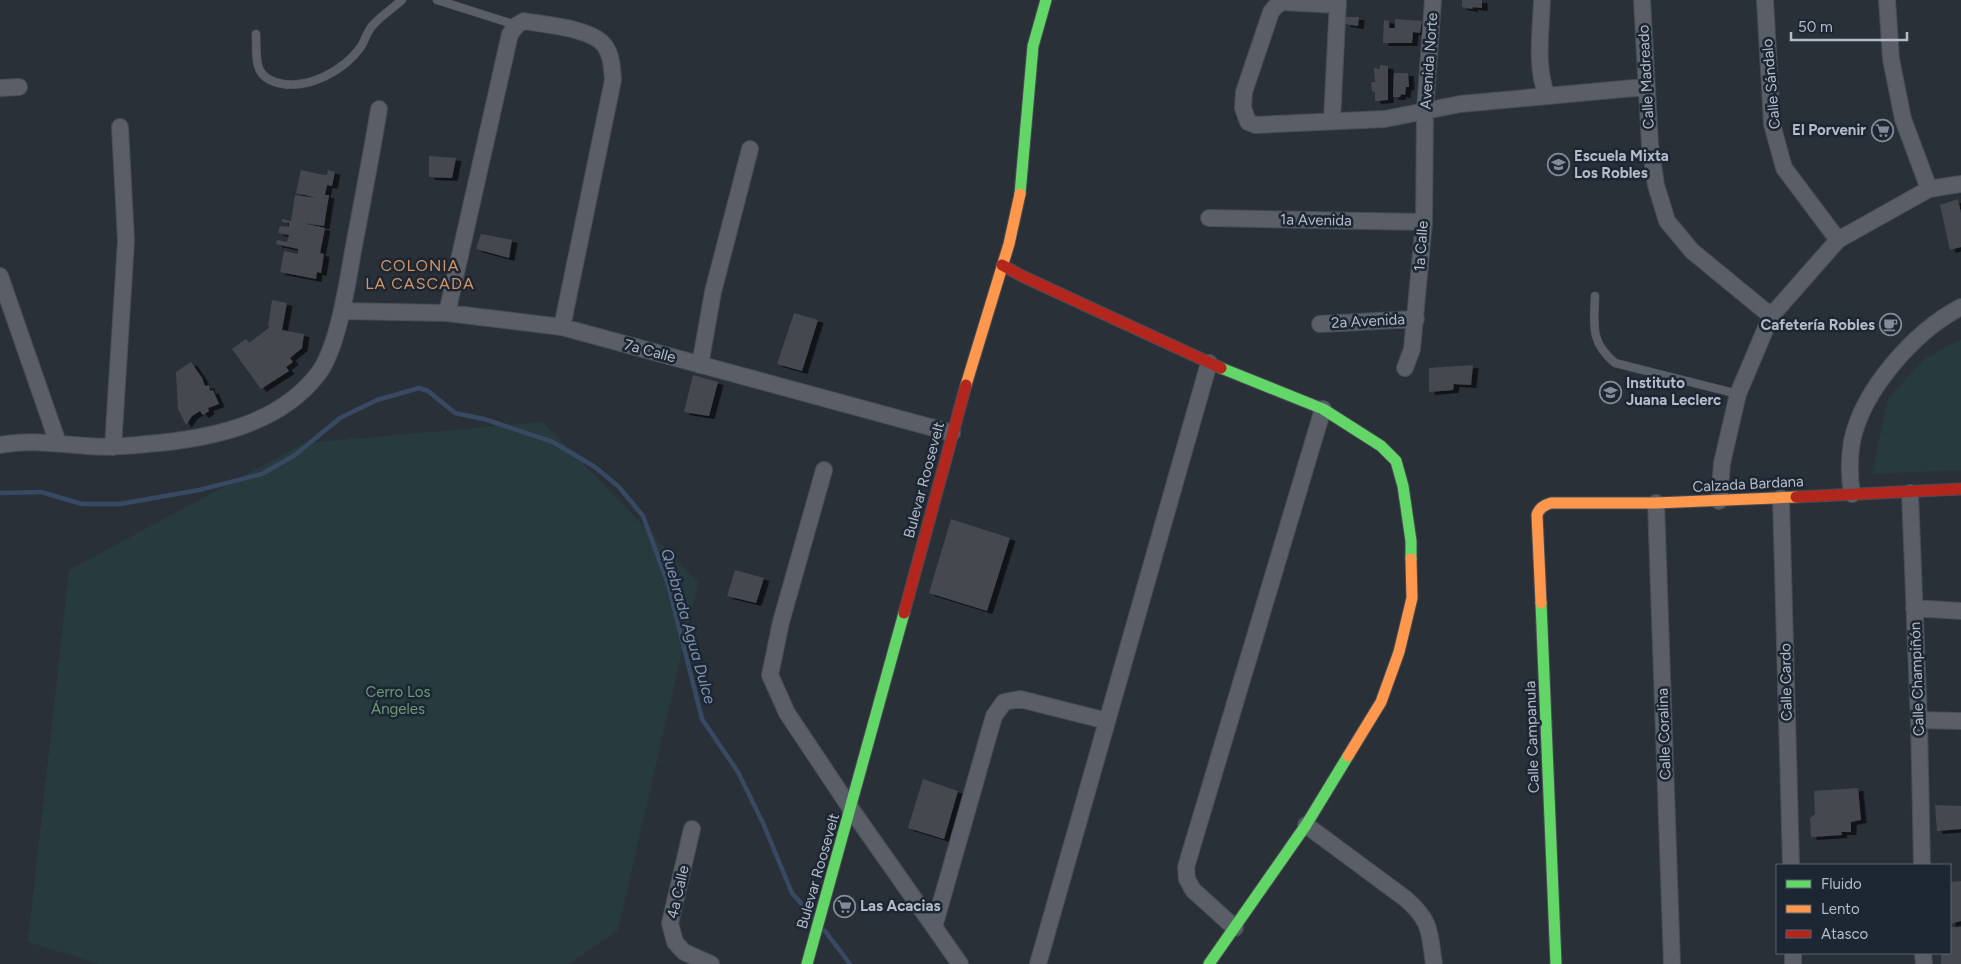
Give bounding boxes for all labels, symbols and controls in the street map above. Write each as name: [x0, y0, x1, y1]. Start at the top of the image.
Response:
scale bar: [1791, 10, 1907, 42]
street label: Avenida Norte: [1417, 12, 1441, 110]
text: 50 m: [1798, 18, 1833, 36]
street label: Calle Madreado: [1634, 24, 1658, 130]
street label: Calle Sándalo: [1758, 38, 1784, 130]
supermarket icon: El Porvenir: [1870, 118, 1894, 142]
place label: El Porvenir: [1792, 121, 1866, 139]
place label: Escuela Mixta Los Robles: [1574, 147, 1669, 182]
school or university icon: Escuela Mixta Los Robles: [1546, 153, 1570, 177]
street label: 1a Avenida: [1280, 210, 1352, 230]
street label: 1a Calle: [1410, 220, 1432, 272]
district label: COLONIA LA CASCADA: [365, 256, 475, 293]
street label: 2a Avenida: [1331, 310, 1405, 332]
cafe icon: Cafetería Robles: [1879, 313, 1903, 337]
place label: Cafetería Robles: [1760, 316, 1875, 334]
street label: 7a Calle: [622, 335, 678, 367]
place label: Instituto Juana Leclerc: [1626, 374, 1721, 409]
school or university icon: Instituto Juana Leclerc: [1598, 380, 1622, 404]
street label: Bulevar Roosevelt: [900, 420, 948, 540]
street label: Calzada Bardana: [1692, 472, 1804, 496]
water label: Quebrada Agua Dulce: [657, 546, 720, 706]
street label: Calle Champiñón: [1906, 622, 1928, 736]
street label: Calle Cardo: [1776, 643, 1796, 721]
street label: Calle Campanula: [1521, 681, 1543, 793]
park label: Cerro Los Ángeles: [365, 683, 431, 718]
street label: Calle Coralina: [1653, 688, 1675, 780]
street label: Bulevar Roosevelt: [793, 811, 843, 931]
street label: 4a Calle: [663, 864, 693, 920]
legend: [1776, 864, 1951, 954]
text: Fluido: [1821, 875, 1862, 893]
supermarket icon: Las Acacias: [832, 894, 856, 918]
place label: Las Acacias: [860, 897, 940, 915]
text: Lento: [1821, 900, 1860, 918]
text: Atasco: [1821, 925, 1869, 943]

